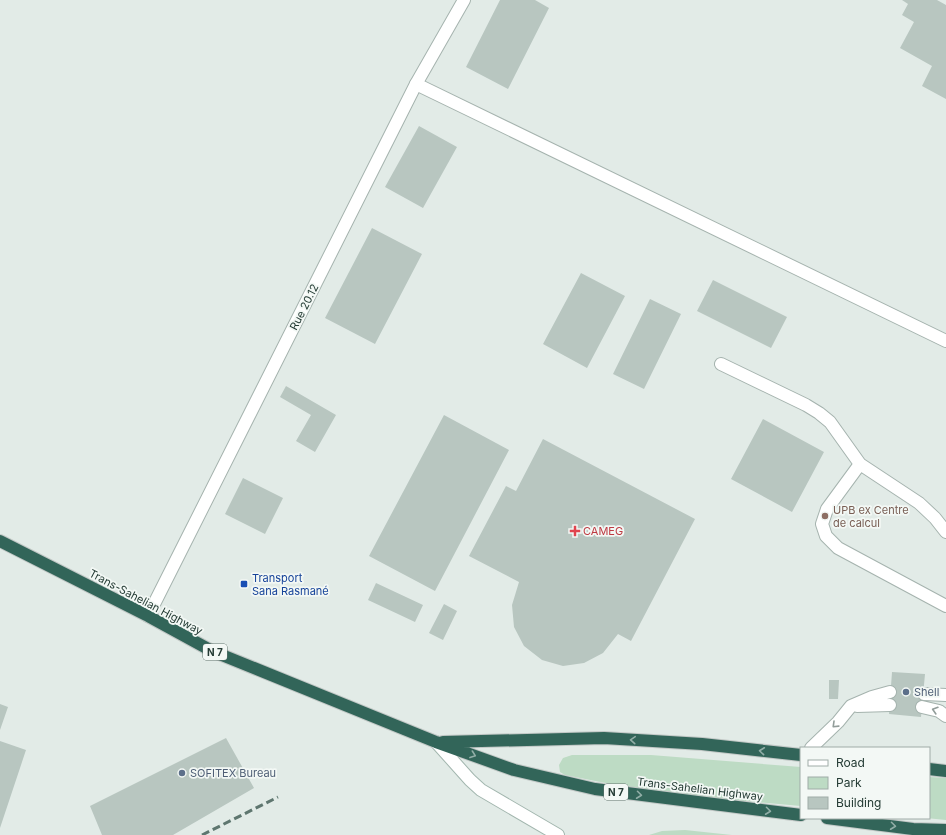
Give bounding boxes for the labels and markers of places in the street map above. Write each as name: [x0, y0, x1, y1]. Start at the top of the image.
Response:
place label: UPB ex Centre de calcul: [833, 503, 909, 530]
marker: UPB ex Centre de calcul: [820, 511, 830, 521]
place label: CAMEG: [583, 524, 623, 538]
marker: CAMEG: [570, 526, 580, 536]
place label: Transport Sana Rasmané: [252, 571, 329, 598]
marker: Transport Sana Rasmané: [239, 579, 249, 589]
place label: Shell: [914, 685, 939, 699]
marker: Shell: [901, 687, 911, 697]
place label: SOFITEX Bureau: [190, 766, 276, 780]
marker: SOFITEX Bureau: [177, 768, 187, 778]

